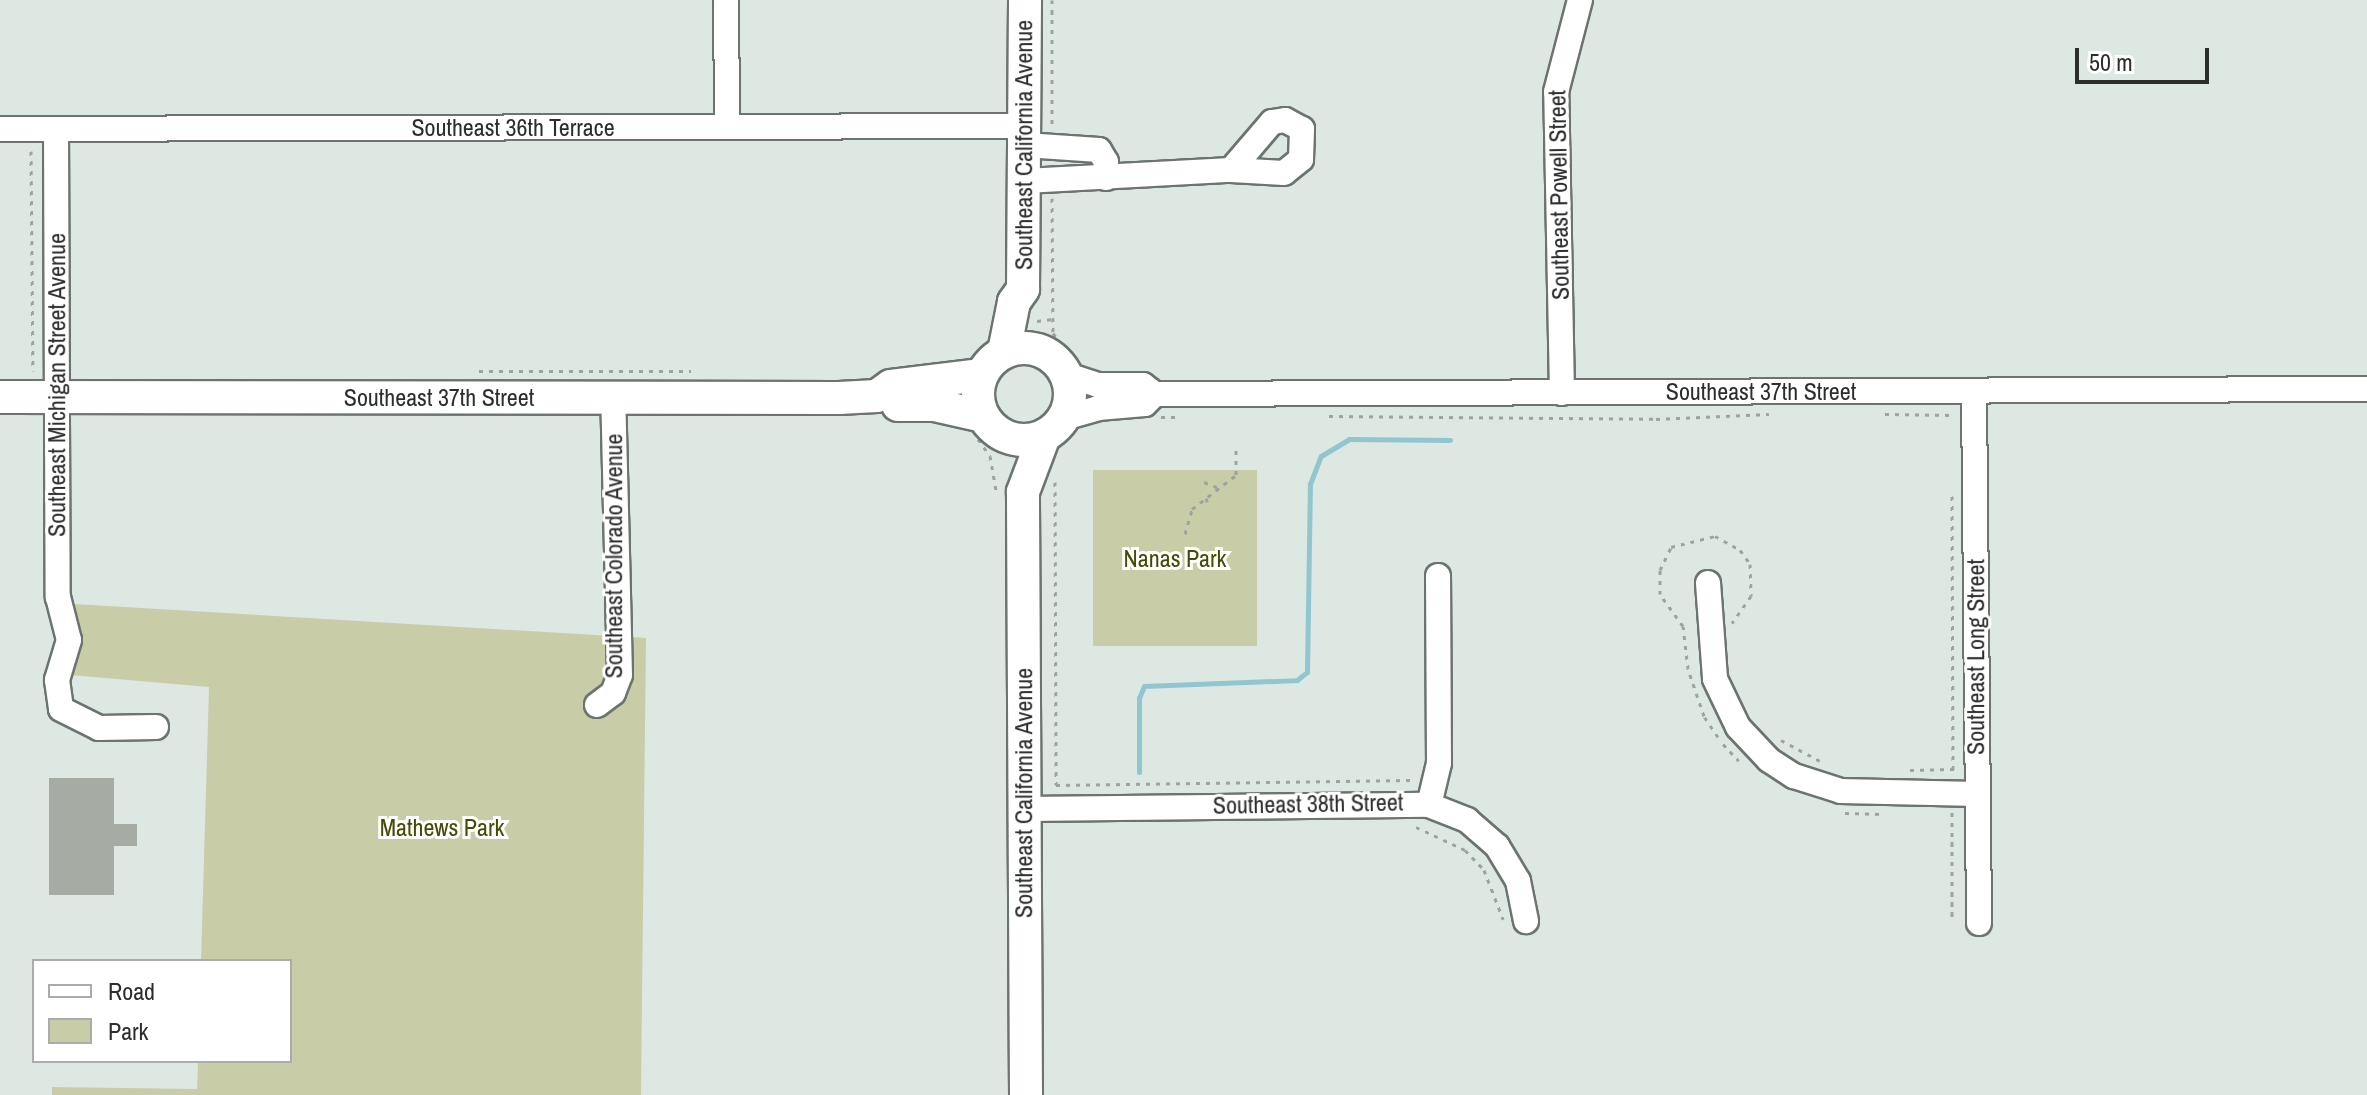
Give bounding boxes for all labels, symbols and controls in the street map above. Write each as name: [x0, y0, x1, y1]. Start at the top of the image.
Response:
street label: Southeast California Avenue: [1010, 19, 1038, 271]
scale bar: [2079, 32, 2213, 82]
text: 50 m: [2089, 46, 2133, 78]
street label: Southeast Powell Street: [1543, 90, 1575, 300]
street label: Southeast 36th Terrace: [411, 114, 615, 142]
street label: Southeast Michigan Street Avenue: [43, 233, 71, 537]
street label: Southeast 37th Street: [1666, 378, 1856, 406]
street label: Southeast 37th Street: [344, 384, 534, 412]
street label: Southeast Colorado Avenue: [600, 433, 628, 679]
park label: Nanas Park: [1124, 545, 1226, 573]
street label: Southeast Long Street: [1962, 559, 1990, 755]
street label: Southeast California Avenue: [1010, 667, 1038, 919]
street label: Southeast 38th Street: [1213, 788, 1403, 820]
park label: Mathews Park: [380, 814, 504, 842]
legend: [32, 959, 292, 1063]
text: Road: [108, 975, 155, 1007]
text: Park: [108, 1015, 148, 1047]

